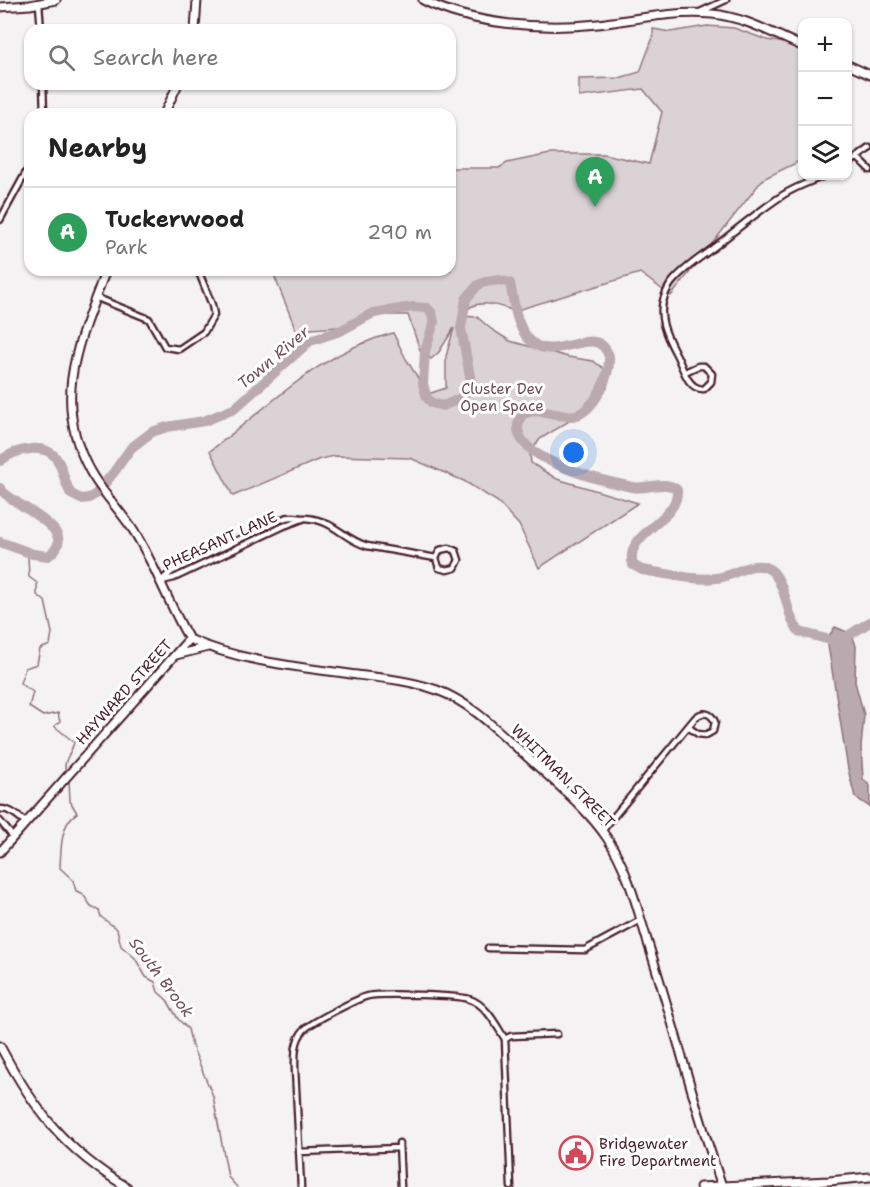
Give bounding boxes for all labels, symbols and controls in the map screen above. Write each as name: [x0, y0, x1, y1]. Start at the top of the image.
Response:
map controls: [798, 18, 852, 180]
button: +: [798, 18, 852, 72]
search box: [24, 24, 456, 90]
icon: search: [45, 41, 78, 74]
text: Search here: [93, 43, 219, 72]
button: −: [798, 72, 852, 126]
button: layers: [798, 126, 852, 180]
text: Nearby: [48, 130, 147, 165]
pin: A: [576, 158, 614, 207]
text: Tuckerwood: [105, 205, 244, 234]
text: A: [60, 219, 75, 245]
text: 290 m: [367, 219, 432, 245]
text: Park: [105, 234, 148, 260]
water label: Town River: [233, 321, 314, 394]
park label: Cluster Dev Open Space: [460, 379, 544, 416]
your location: [559, 438, 588, 467]
street label: PHEASANT LANE: [160, 507, 280, 575]
street label: HAYWARD STREET: [71, 635, 177, 749]
street label: WHITMAN STREET: [507, 720, 619, 832]
water label: South Brook: [125, 933, 199, 1022]
place label: Bridgewater Fire Department: [599, 1134, 717, 1171]
public building icon: Bridgewater Fire Department: [558, 1135, 594, 1171]

